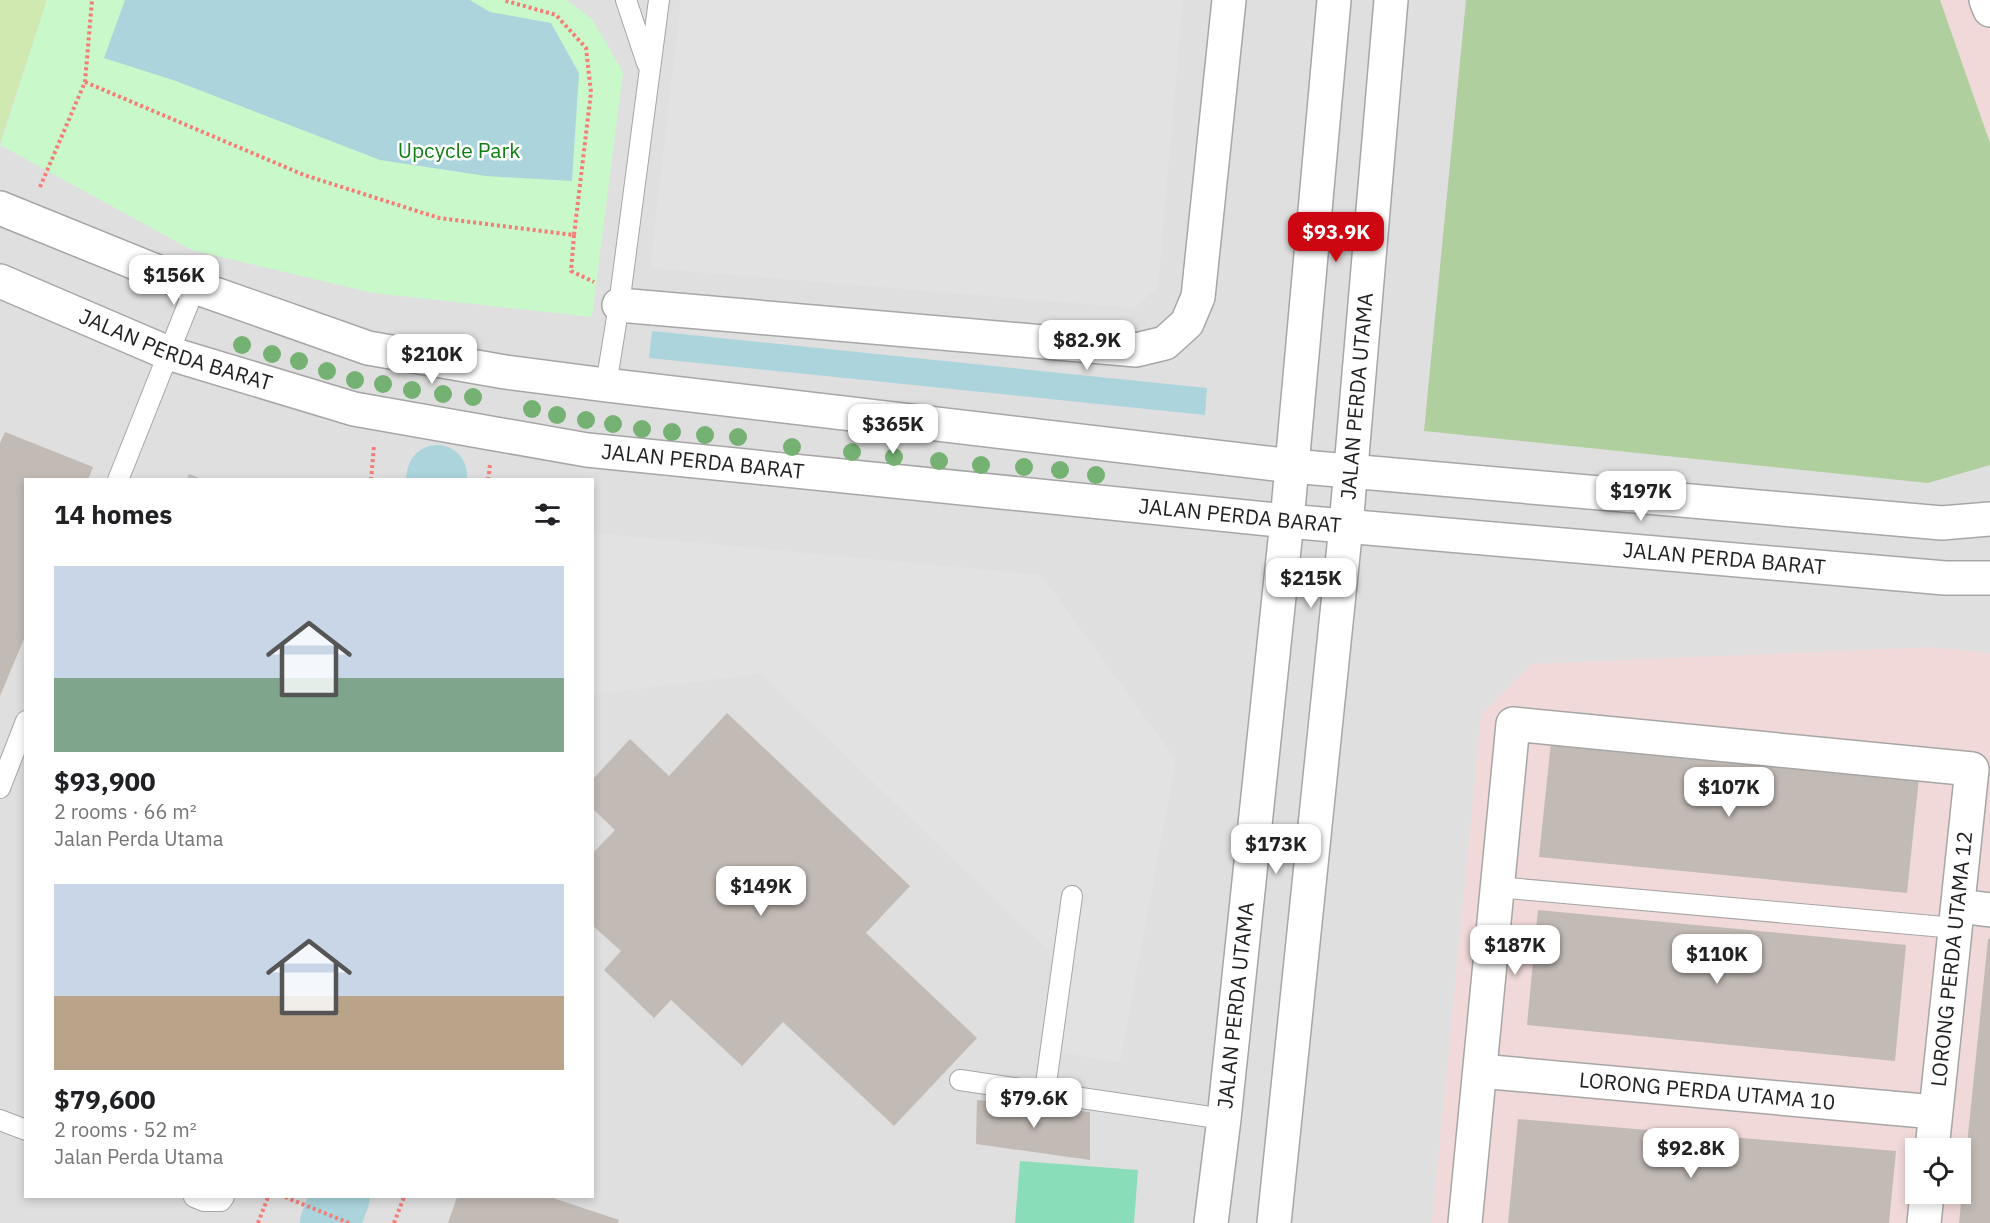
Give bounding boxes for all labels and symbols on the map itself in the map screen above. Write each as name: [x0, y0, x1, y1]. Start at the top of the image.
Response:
park label: Upcycle Park: [398, 136, 520, 164]
pin: $93.9K: [1287, 212, 1385, 263]
pin: $156K: [132, 255, 216, 306]
street label: JALAN PERDA UTAMA: [1333, 291, 1379, 501]
street label: JALAN PERDA BARAT: [75, 302, 276, 397]
pin: $82.9K: [1038, 320, 1136, 371]
pin: $210K: [390, 334, 474, 385]
pin: $365K: [851, 404, 935, 455]
street label: JALAN PERDA BARAT: [600, 437, 806, 485]
pin: $197K: [1599, 471, 1683, 522]
street label: JALAN PERDA BARAT: [1137, 491, 1343, 539]
street label: JALAN PERDA BARAT: [1622, 535, 1827, 581]
pin: $215K: [1269, 558, 1353, 609]
pin: $107K: [1687, 767, 1771, 818]
pin: $173K: [1234, 824, 1318, 875]
street label: LORONG PERDA UTAMA 12: [1924, 830, 1978, 1088]
pin: $149K: [719, 866, 803, 917]
street label: JALAN PERDA UTAMA: [1210, 900, 1260, 1110]
pin: $187K: [1473, 925, 1557, 976]
pin: $110K: [1675, 934, 1759, 985]
street label: LORONG PERDA UTAMA 10: [1578, 1065, 1836, 1116]
pin: $79.6K: [985, 1078, 1083, 1129]
pin: $92.8K: [1642, 1128, 1740, 1179]

